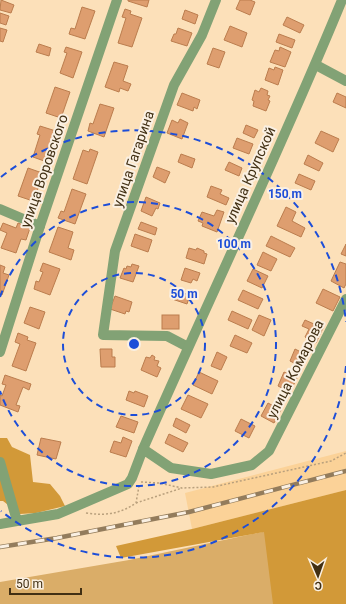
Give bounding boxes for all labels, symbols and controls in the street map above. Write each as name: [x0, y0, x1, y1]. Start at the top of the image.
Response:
street label: улица Гагарина: [109, 109, 157, 209]
street label: улица Воровского: [17, 112, 71, 230]
street label: улица Крупской: [222, 124, 278, 226]
text: 150 m: [268, 187, 302, 201]
text: 100 m: [217, 237, 251, 251]
text: 50 m: [170, 287, 198, 301]
street label: улица Комарова: [263, 317, 327, 421]
centre of rings: [127, 337, 141, 351]
north arrow: [298, 556, 338, 596]
scale bar: [10, 570, 81, 596]
text: 50 m: [16, 577, 43, 591]
text: С: [315, 579, 322, 592]

